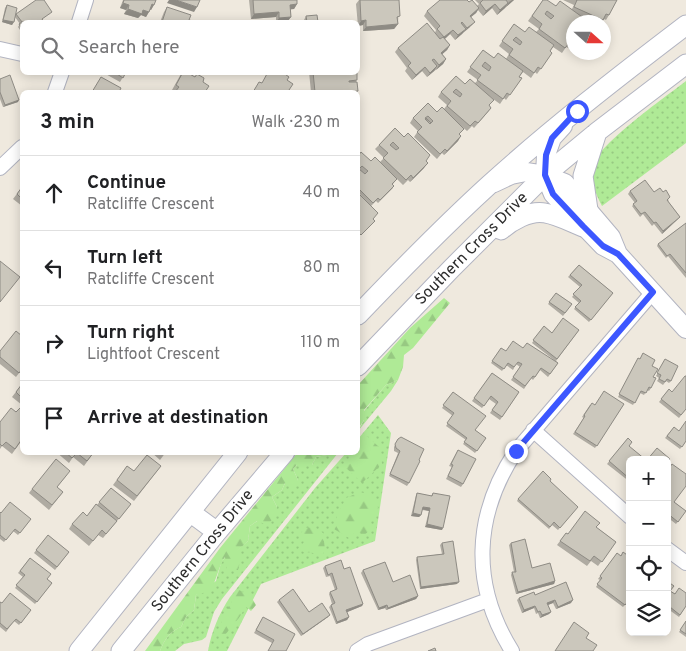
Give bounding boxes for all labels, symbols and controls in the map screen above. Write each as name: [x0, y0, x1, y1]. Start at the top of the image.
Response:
north arrow: [566, 15, 611, 60]
search box: [20, 20, 360, 75]
icon: search: [38, 34, 66, 62]
text: Search here: [78, 36, 180, 60]
route start: [566, 100, 589, 123]
text: 3 min: [40, 109, 95, 136]
text: Walk · 230 m: [251, 113, 340, 133]
text: Continue: [87, 171, 166, 195]
icon: ahead: [40, 179, 68, 207]
text: 40 m: [302, 183, 340, 203]
street label: Southern Cross Drive: [411, 188, 533, 310]
text: Ratcliffe Crescent: [87, 195, 215, 215]
text: Turn left: [87, 246, 163, 270]
icon: left: [40, 254, 68, 282]
text: 80 m: [303, 258, 340, 278]
text: Ratcliffe Crescent: [87, 270, 215, 290]
text: Turn right: [87, 321, 175, 345]
icon: right: [40, 329, 68, 357]
text: 110 m: [300, 333, 340, 353]
text: Lightfoot Crescent: [87, 345, 220, 365]
icon: arrive: [40, 404, 68, 432]
text: Arrive at destination: [87, 406, 268, 430]
route end: [505, 440, 528, 463]
map controls: [626, 456, 671, 636]
button: +: [626, 456, 671, 501]
street label: Southern Cross Drive: [148, 486, 258, 616]
button: −: [626, 501, 671, 546]
button: locate: [626, 546, 671, 591]
button: layers: [626, 591, 671, 636]

